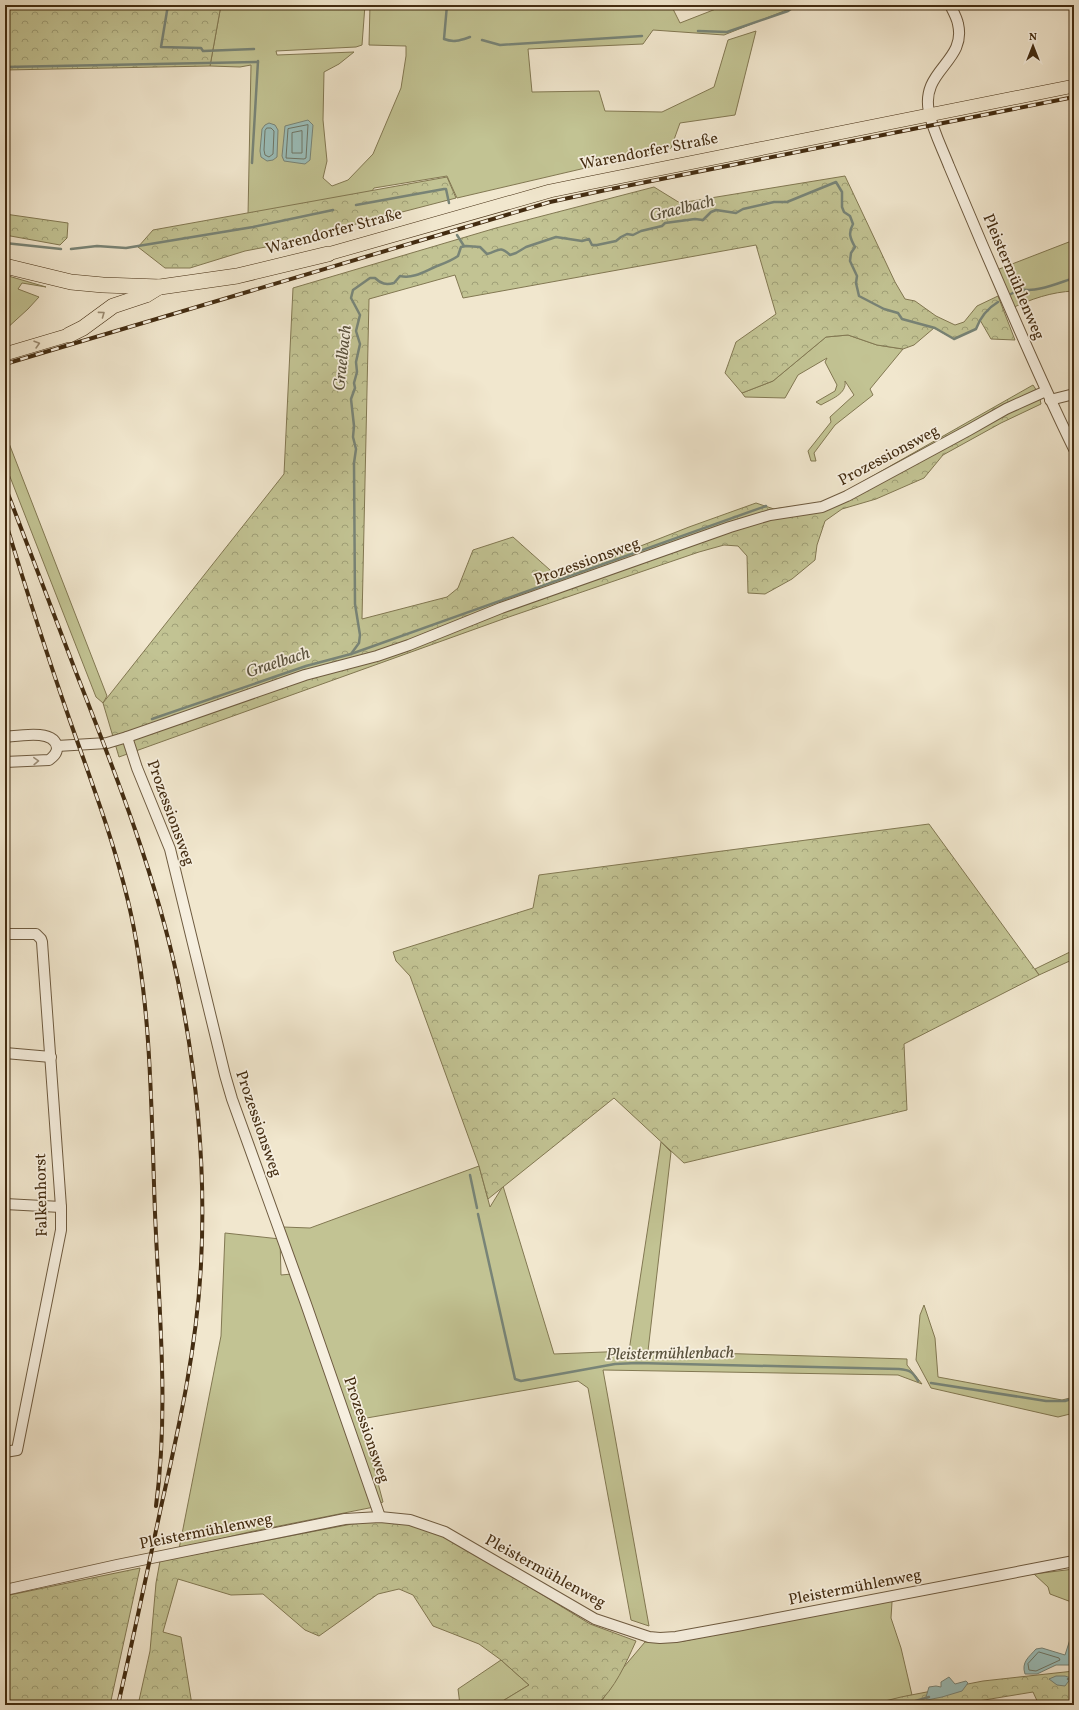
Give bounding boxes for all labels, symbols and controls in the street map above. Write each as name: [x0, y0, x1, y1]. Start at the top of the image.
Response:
north arrow: [1013, 26, 1053, 66]
text: N: [1029, 30, 1037, 45]
street label: Warendorfer Straße: [578, 128, 720, 176]
water label: Graelbach: [647, 190, 717, 228]
street label: Warendorfer Straße: [263, 203, 405, 261]
street label: Pleistermühlenweg: [976, 211, 1050, 343]
one-way arrow: [98, 311, 105, 319]
water label: Graelbach: [328, 324, 358, 392]
one-way arrow: [34, 341, 40, 349]
street label: Prozessionsweg: [835, 420, 943, 492]
street label: Prozessionsweg: [531, 533, 643, 591]
water label: Graelbach: [243, 642, 313, 684]
one-way arrow: [33, 757, 39, 765]
street label: Prozessionsweg: [141, 757, 199, 869]
street label: Prozessionsweg: [229, 1068, 287, 1180]
street label: Falkenhorst: [30, 1153, 54, 1237]
water label: Pleistermühlenbach: [606, 1341, 734, 1367]
street label: Prozessionsweg: [337, 1374, 395, 1486]
street label: Pleistermühlenweg: [138, 1508, 274, 1556]
street label: Pleistermühlenweg: [481, 1530, 609, 1614]
street label: Pleistermühlenweg: [787, 1564, 923, 1612]

